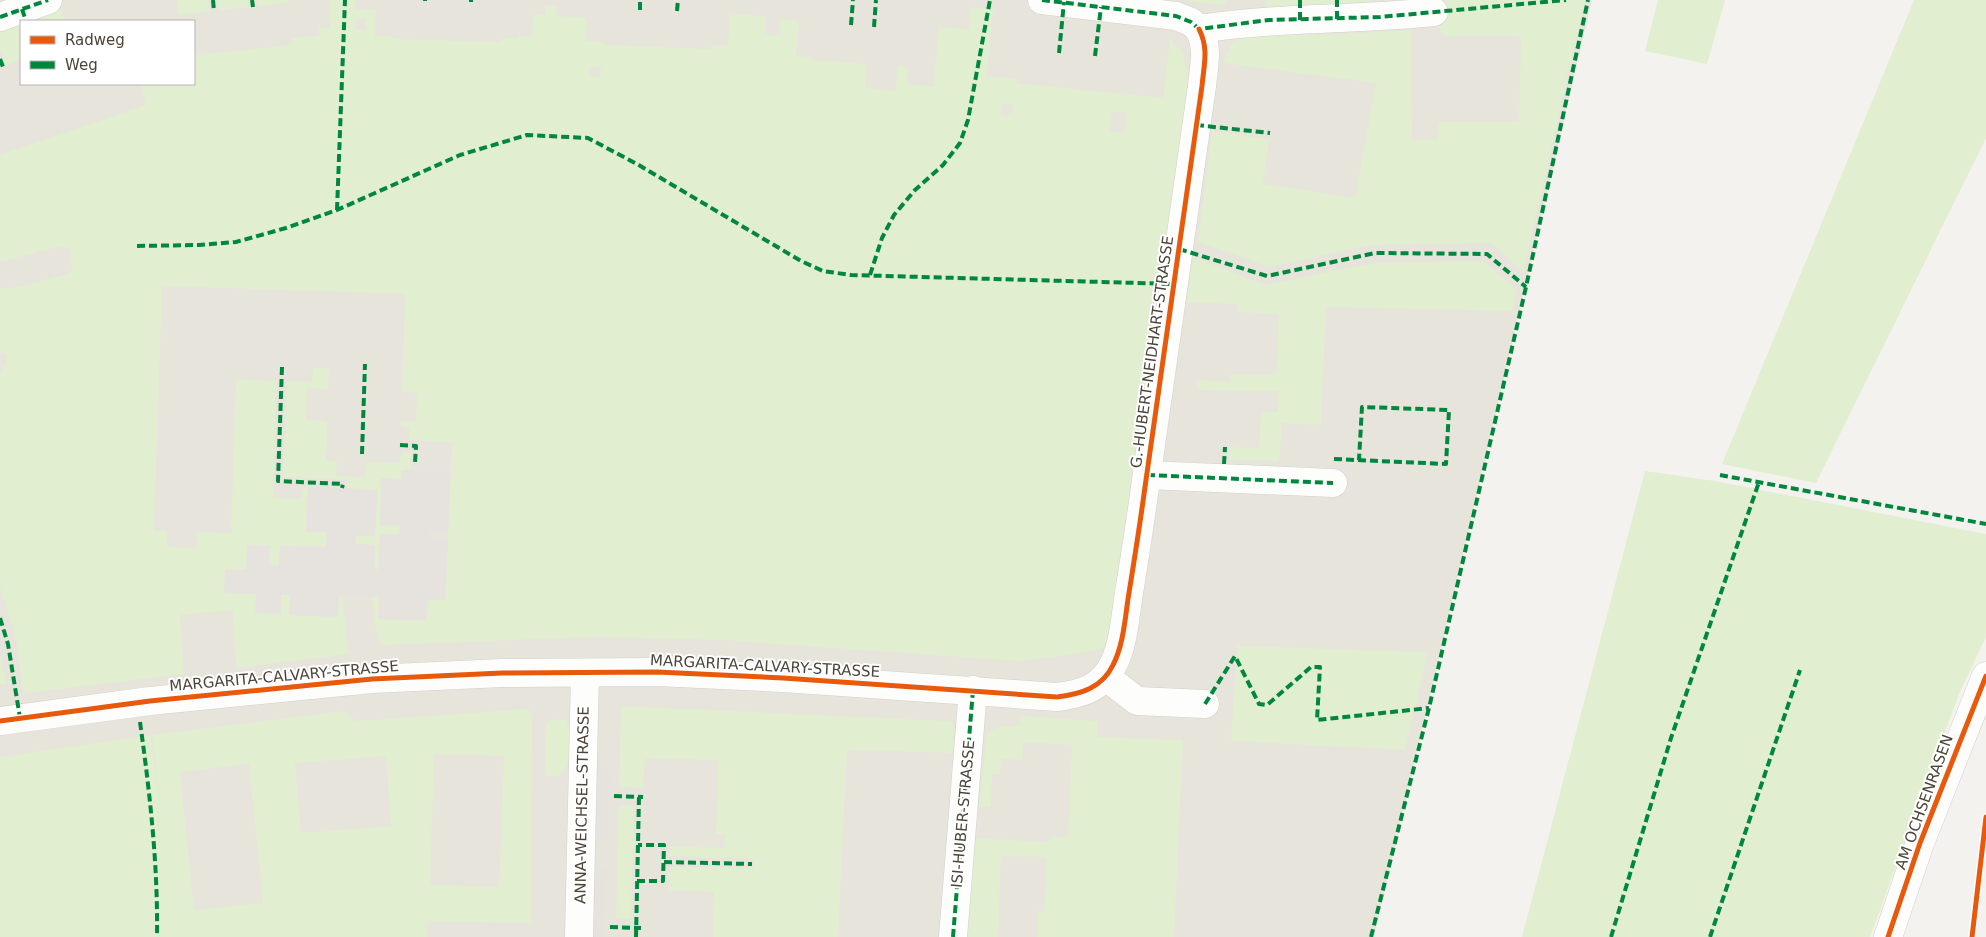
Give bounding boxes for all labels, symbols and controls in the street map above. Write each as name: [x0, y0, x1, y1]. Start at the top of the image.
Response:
legend: [20, 20, 195, 85]
text: Radweg: [65, 31, 125, 49]
text: Weg: [65, 56, 98, 74]
street label: G.-HUBERT-NEIDHART-STRASSE: [1127, 235, 1177, 469]
street label: MARGARITA-CALVARY-STRASSE: [650, 651, 880, 681]
street label: MARGARITA-CALVARY-STRASSE: [169, 657, 399, 695]
street label: ANNA-WEICHSEL-STRASSE: [571, 706, 593, 904]
street label: AM OCHSENRASEN: [1891, 732, 1957, 872]
street label: ISI-HUBER-STRASSE: [948, 739, 978, 889]

